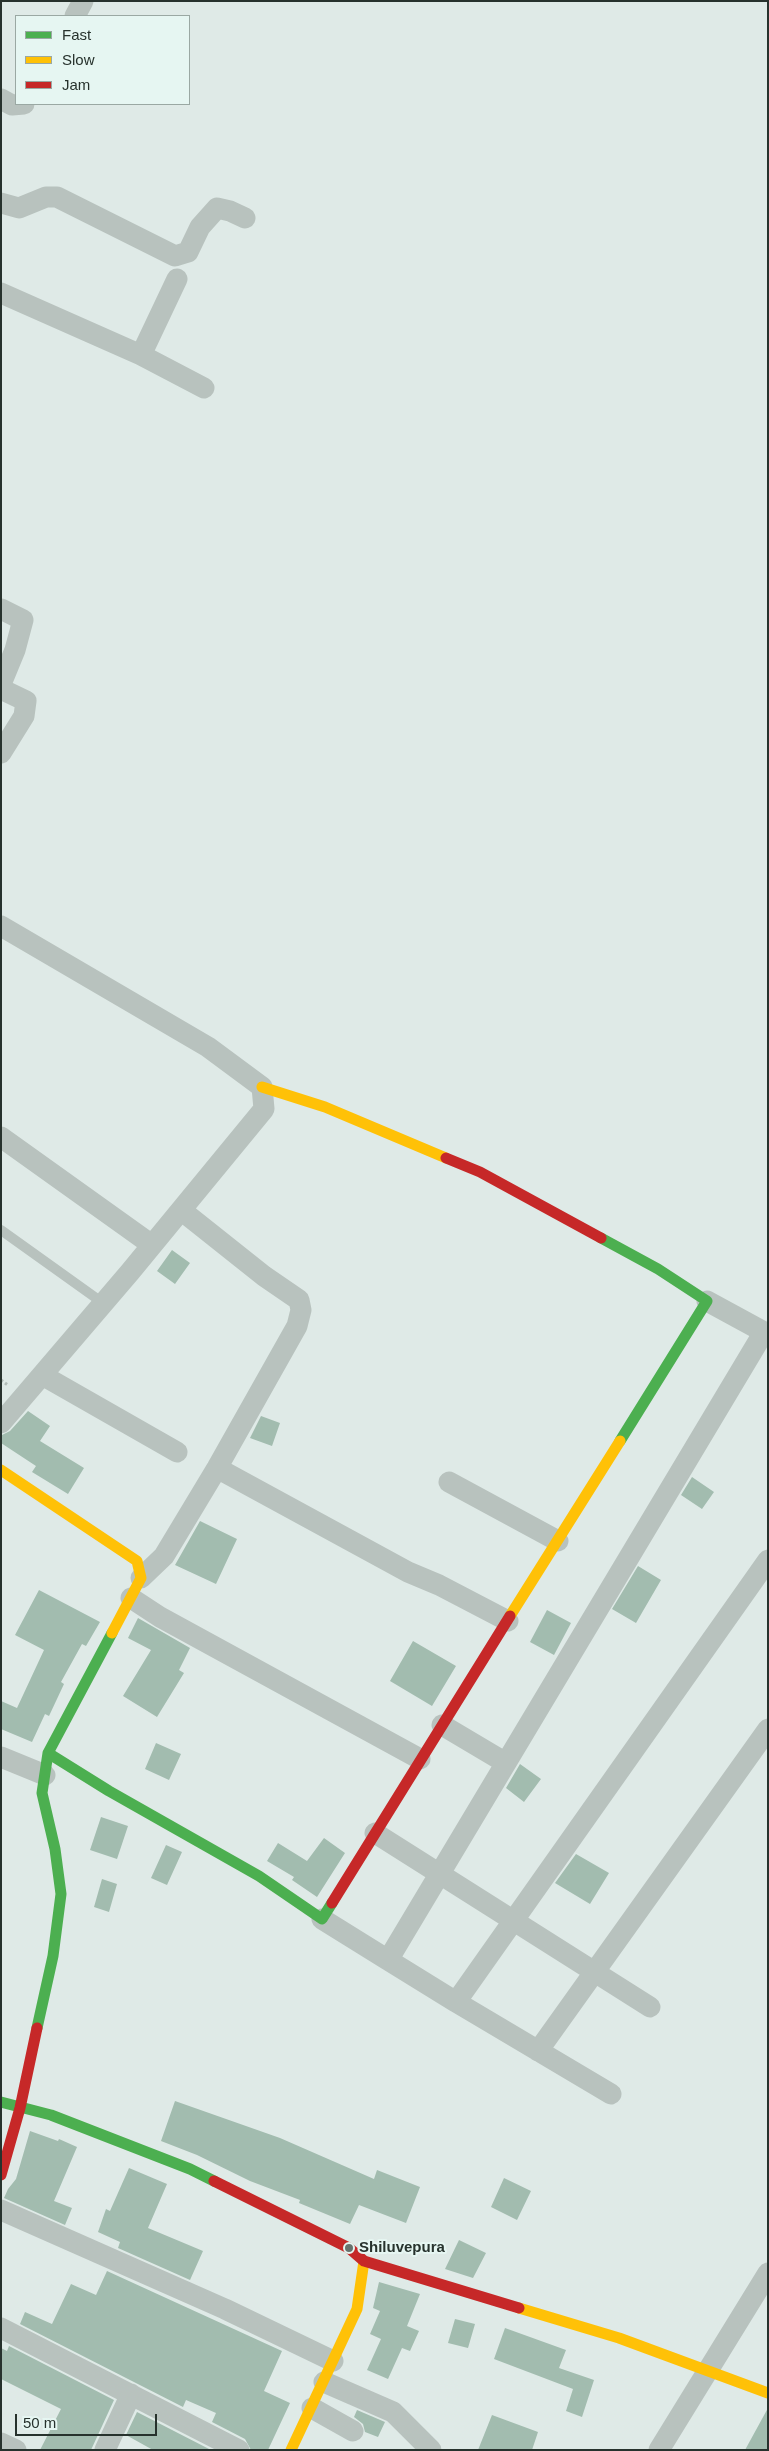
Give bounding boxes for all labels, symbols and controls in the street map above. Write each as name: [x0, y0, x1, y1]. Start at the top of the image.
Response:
legend: [15, 15, 190, 105]
text: Fast: [62, 26, 91, 43]
text: Slow: [62, 51, 95, 68]
text: Jam: [62, 76, 90, 93]
place label: Shiluvepura: [359, 2239, 445, 2257]
marker: Shiluvepura: [343, 2242, 355, 2254]
scale bar: [18, 2404, 160, 2436]
text: 50 m: [23, 2414, 56, 2431]

